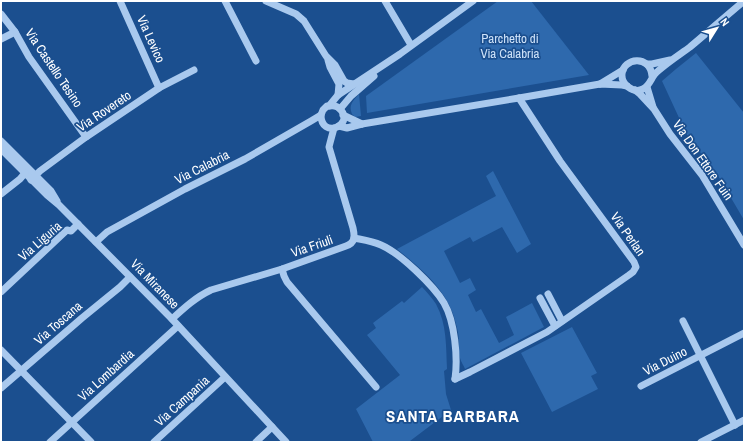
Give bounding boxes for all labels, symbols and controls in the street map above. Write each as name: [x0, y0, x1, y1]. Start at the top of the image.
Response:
north arrow: [697, 8, 737, 48]
street label: Via Levico: [133, 13, 169, 65]
text: N: [717, 15, 733, 29]
street label: Via Castello Tesino: [21, 25, 87, 111]
park label: Parchetto di Via Calabria: [480, 30, 540, 62]
street label: Via Rovereto: [74, 87, 135, 135]
street label: Via Don Ettore Fuin: [669, 117, 737, 203]
street label: Via Calabria: [172, 146, 232, 188]
street label: Via Perlan: [607, 209, 649, 259]
street label: Via Liguria: [15, 217, 65, 264]
street label: Via Friuli: [289, 231, 335, 261]
street label: Via Miranese: [127, 255, 183, 313]
street label: Via Toscana: [30, 297, 86, 349]
street label: Via Duino: [640, 343, 690, 379]
street label: Via Lombardia: [74, 345, 138, 405]
street label: Via Campania: [151, 372, 213, 430]
district label: SANTA BARBARA: [386, 404, 520, 427]

